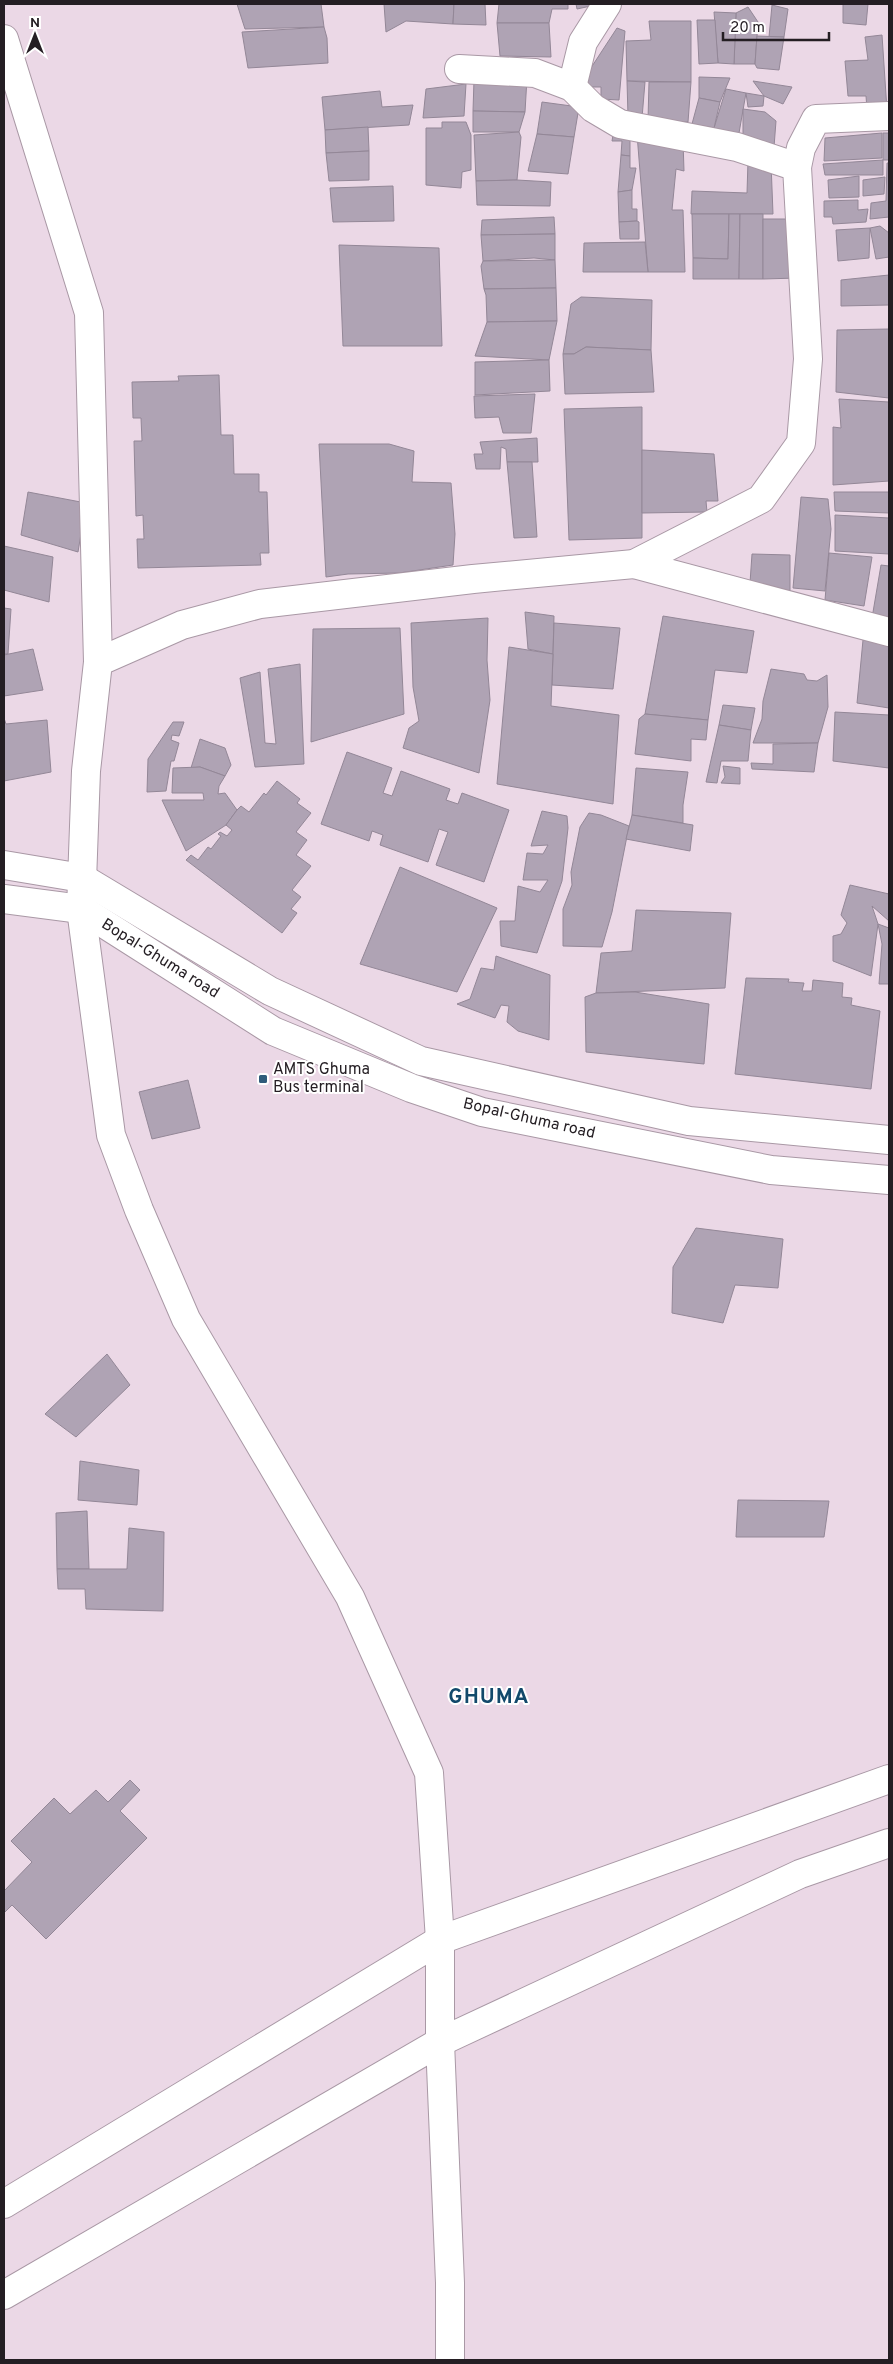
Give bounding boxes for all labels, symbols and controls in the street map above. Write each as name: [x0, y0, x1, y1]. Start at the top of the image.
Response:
north arrow: [10, 10, 60, 60]
scale bar: [723, 10, 829, 42]
text: N: [30, 15, 40, 32]
text: 20 m: [730, 19, 765, 38]
street label: Bopal-Ghuma road: [97, 915, 223, 1003]
place label: AMTS Ghuma Bus terminal: [273, 1060, 370, 1098]
marker: AMTS Ghuma Bus terminal: [257, 1073, 269, 1085]
street label: Bopal-Ghuma road: [461, 1094, 597, 1144]
district label: GHUMA: [448, 1684, 530, 1711]

